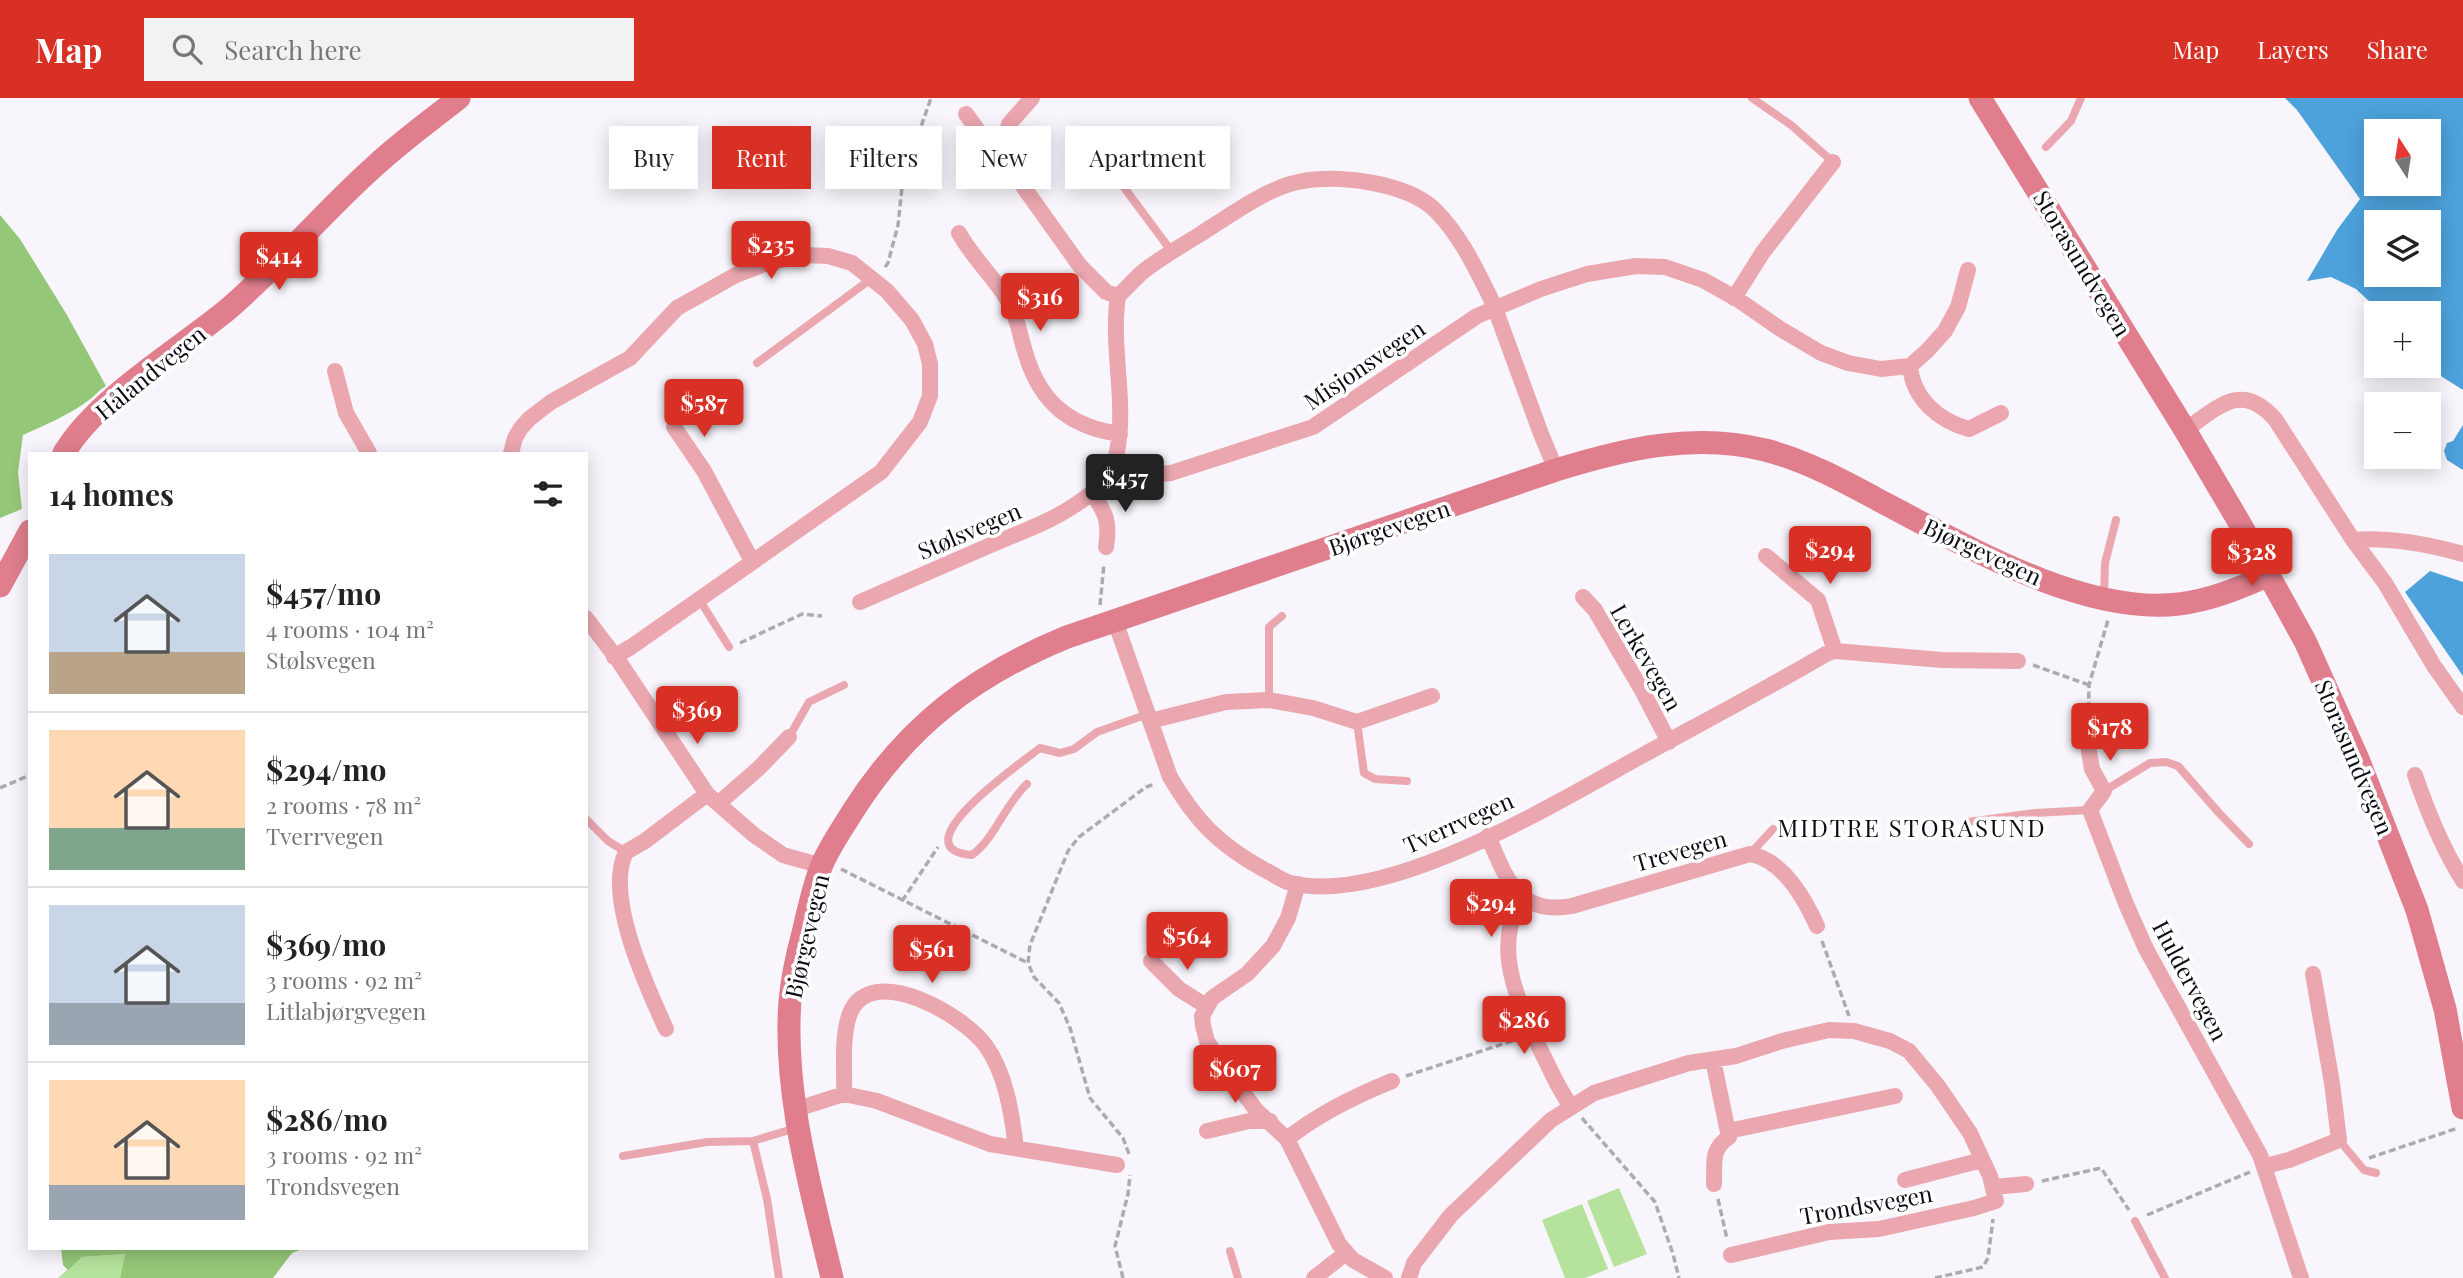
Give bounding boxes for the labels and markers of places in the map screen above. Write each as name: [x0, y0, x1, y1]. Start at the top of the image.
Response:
pin: $235: [730, 222, 812, 281]
pin: $414: [238, 232, 320, 292]
pin: $316: [999, 274, 1081, 333]
pin: $587: [663, 380, 745, 439]
pin: $457: [1084, 454, 1166, 514]
pin: $294: [1789, 526, 1871, 586]
pin: $328: [2211, 528, 2293, 588]
pin: $369: [656, 686, 738, 746]
pin: $178: [2069, 704, 2151, 763]
pin: $294: [1450, 880, 1532, 939]
pin: $564: [1146, 912, 1228, 972]
pin: $561: [891, 926, 973, 985]
pin: $286: [1483, 996, 1565, 1056]
pin: $607: [1194, 1046, 1276, 1105]

